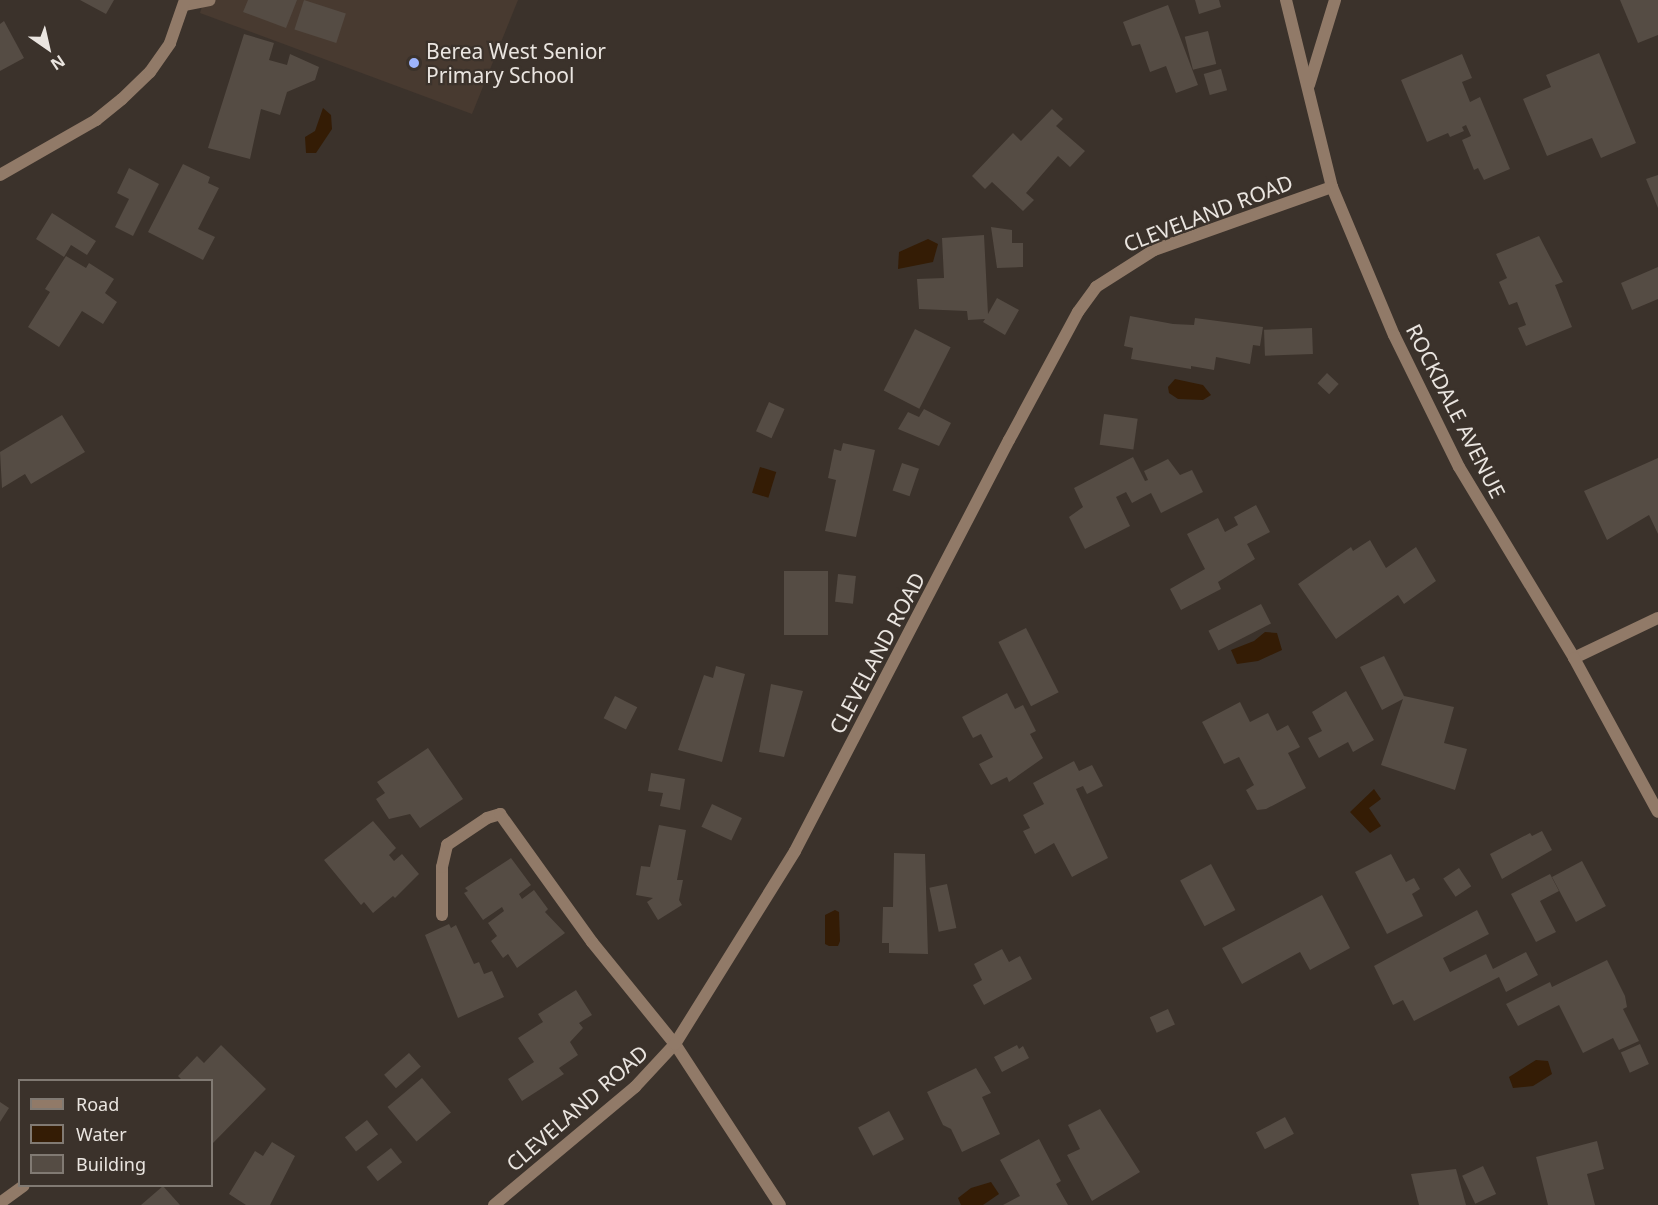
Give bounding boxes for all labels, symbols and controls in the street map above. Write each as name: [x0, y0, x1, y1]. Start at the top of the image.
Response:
north arrow: [18, 18, 78, 78]
place label: Berea West Senior Primary School: [426, 38, 606, 88]
text: N: [47, 50, 70, 76]
marker: Berea West Senior Primary School: [407, 56, 421, 70]
street label: CLEVELAND ROAD: [1120, 169, 1296, 257]
street label: ROCKDALE AVENUE: [1401, 320, 1511, 502]
street label: CLEVELAND ROAD: [824, 568, 930, 738]
street label: CLEVELAND ROAD: [501, 1040, 653, 1176]
legend: [18, 1079, 213, 1187]
text: Road: [76, 1092, 119, 1116]
text: Water: [76, 1122, 127, 1146]
text: Building: [76, 1152, 146, 1176]

